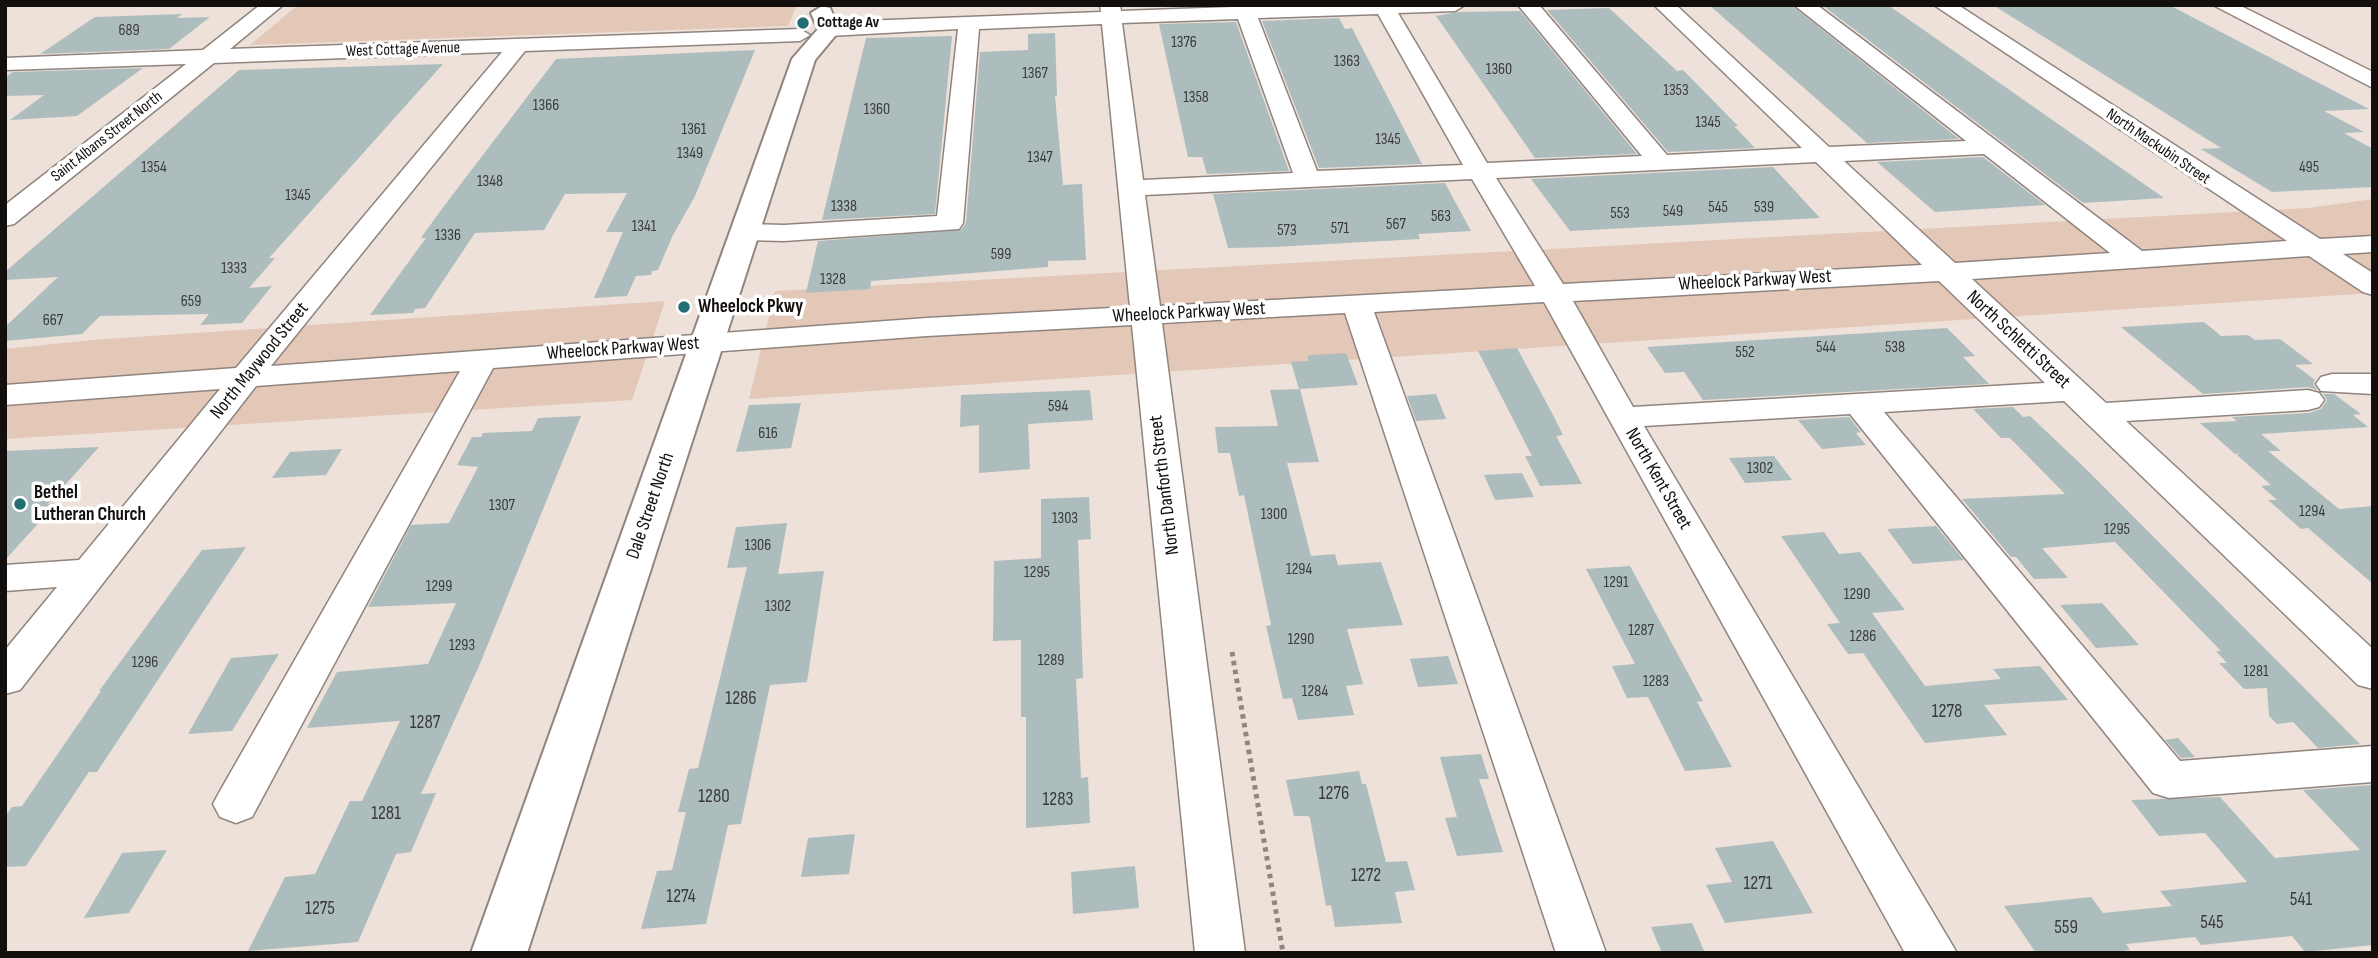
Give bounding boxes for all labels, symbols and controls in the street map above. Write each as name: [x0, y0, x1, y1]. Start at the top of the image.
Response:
place label: Cottage Av: [817, 13, 879, 33]
marker: Cottage Av: [795, 15, 811, 31]
house number: 689: [118, 21, 140, 41]
house number: 1376: [1171, 33, 1197, 53]
street label: West Cottage Avenue: [346, 38, 460, 62]
house number: 1363: [1334, 52, 1360, 72]
house number: 1360: [1486, 60, 1512, 80]
house number: 1367: [1022, 64, 1048, 84]
house number: 1353: [1663, 81, 1689, 101]
street label: Saint Albans Street North: [48, 88, 166, 186]
house number: 1358: [1183, 88, 1209, 108]
house number: 1366: [533, 96, 559, 116]
house number: 1360: [864, 100, 890, 120]
street label: North Mackubin Street: [2102, 105, 2214, 189]
house number: 1345: [1695, 113, 1721, 133]
house number: 1361: [682, 120, 706, 140]
house number: 1345: [1375, 130, 1401, 150]
house number: 1349: [677, 144, 703, 164]
house number: 1347: [1027, 148, 1053, 168]
house number: 1354: [141, 158, 167, 178]
house number: 495: [2299, 158, 2319, 178]
house number: 1348: [477, 172, 503, 192]
house number: 1345: [285, 186, 311, 206]
house number: 1338: [831, 197, 857, 217]
house number: 545: [1708, 198, 1728, 218]
house number: 539: [1754, 198, 1774, 218]
house number: 549: [1663, 202, 1683, 222]
house number: 553: [1610, 204, 1630, 224]
house number: 563: [1431, 207, 1451, 227]
house number: 567: [1386, 215, 1406, 235]
house number: 1341: [632, 217, 656, 237]
house number: 571: [1331, 219, 1349, 239]
house number: 573: [1277, 221, 1297, 241]
house number: 1336: [435, 226, 461, 246]
house number: 599: [991, 245, 1011, 265]
house number: 1333: [221, 259, 247, 279]
street label: Wheelock Parkway West: [1678, 266, 1832, 296]
house number: 1328: [820, 270, 846, 290]
street label: North Schletti Street: [1961, 286, 2075, 394]
house number: 659: [181, 292, 201, 312]
place label: Wheelock Pkwy: [698, 296, 803, 318]
street label: North Maywood Street: [206, 298, 314, 424]
street label: Wheelock Parkway West: [1112, 298, 1266, 328]
marker: Wheelock Pkwy: [676, 299, 692, 315]
house number: 667: [43, 311, 63, 331]
street label: Wheelock Parkway West: [546, 332, 700, 366]
house number: 544: [1816, 338, 1836, 358]
house number: 538: [1885, 338, 1905, 358]
house number: 552: [1735, 343, 1755, 363]
house number: 594: [1048, 397, 1068, 417]
street label: North Danforth Street: [1145, 414, 1185, 556]
house number: 616: [758, 424, 778, 444]
street label: North Kent Street: [1620, 424, 1696, 534]
street label: Dale Street North: [622, 450, 680, 562]
house number: 1302: [1747, 459, 1773, 479]
place label: Bethel Lutheran Church: [34, 482, 146, 526]
marker: Bethel Lutheran Church: [12, 496, 28, 512]
house number: 1307: [489, 496, 515, 516]
house number: 1294: [2299, 502, 2325, 522]
house number: 1300: [1261, 505, 1287, 525]
house number: 1303: [1052, 509, 1078, 529]
house number: 1295: [2104, 520, 2130, 540]
house number: 1306: [745, 536, 771, 556]
house number: 1294: [1286, 560, 1312, 580]
house number: 1295: [1024, 563, 1050, 583]
house number: 1291: [1603, 573, 1629, 593]
house number: 1299: [426, 577, 452, 597]
house number: 1290: [1844, 585, 1870, 605]
house number: 1302: [765, 597, 791, 617]
house number: 1287: [1628, 621, 1654, 641]
house number: 1286: [1850, 627, 1876, 647]
house number: 1290: [1288, 630, 1314, 650]
house number: 1293: [449, 636, 475, 656]
house number: 1289: [1038, 651, 1064, 671]
house number: 1296: [132, 653, 158, 673]
house number: 1281: [2244, 662, 2268, 682]
house number: 1283: [1643, 672, 1669, 692]
house number: 1284: [1302, 682, 1328, 702]
house number: 1286: [725, 688, 757, 710]
house number: 1278: [1932, 701, 1962, 723]
house number: 1287: [410, 712, 440, 734]
house number: 1276: [1319, 783, 1349, 805]
house number: 1280: [698, 786, 730, 808]
house number: 1283: [1043, 789, 1073, 811]
house number: 1281: [371, 803, 401, 825]
house number: 1272: [1351, 865, 1381, 887]
house number: 1271: [1743, 873, 1773, 895]
house number: 1274: [666, 886, 696, 908]
house number: 541: [2290, 889, 2312, 911]
house number: 1275: [305, 898, 335, 920]
house number: 545: [2200, 912, 2224, 934]
house number: 559: [2054, 917, 2078, 939]

